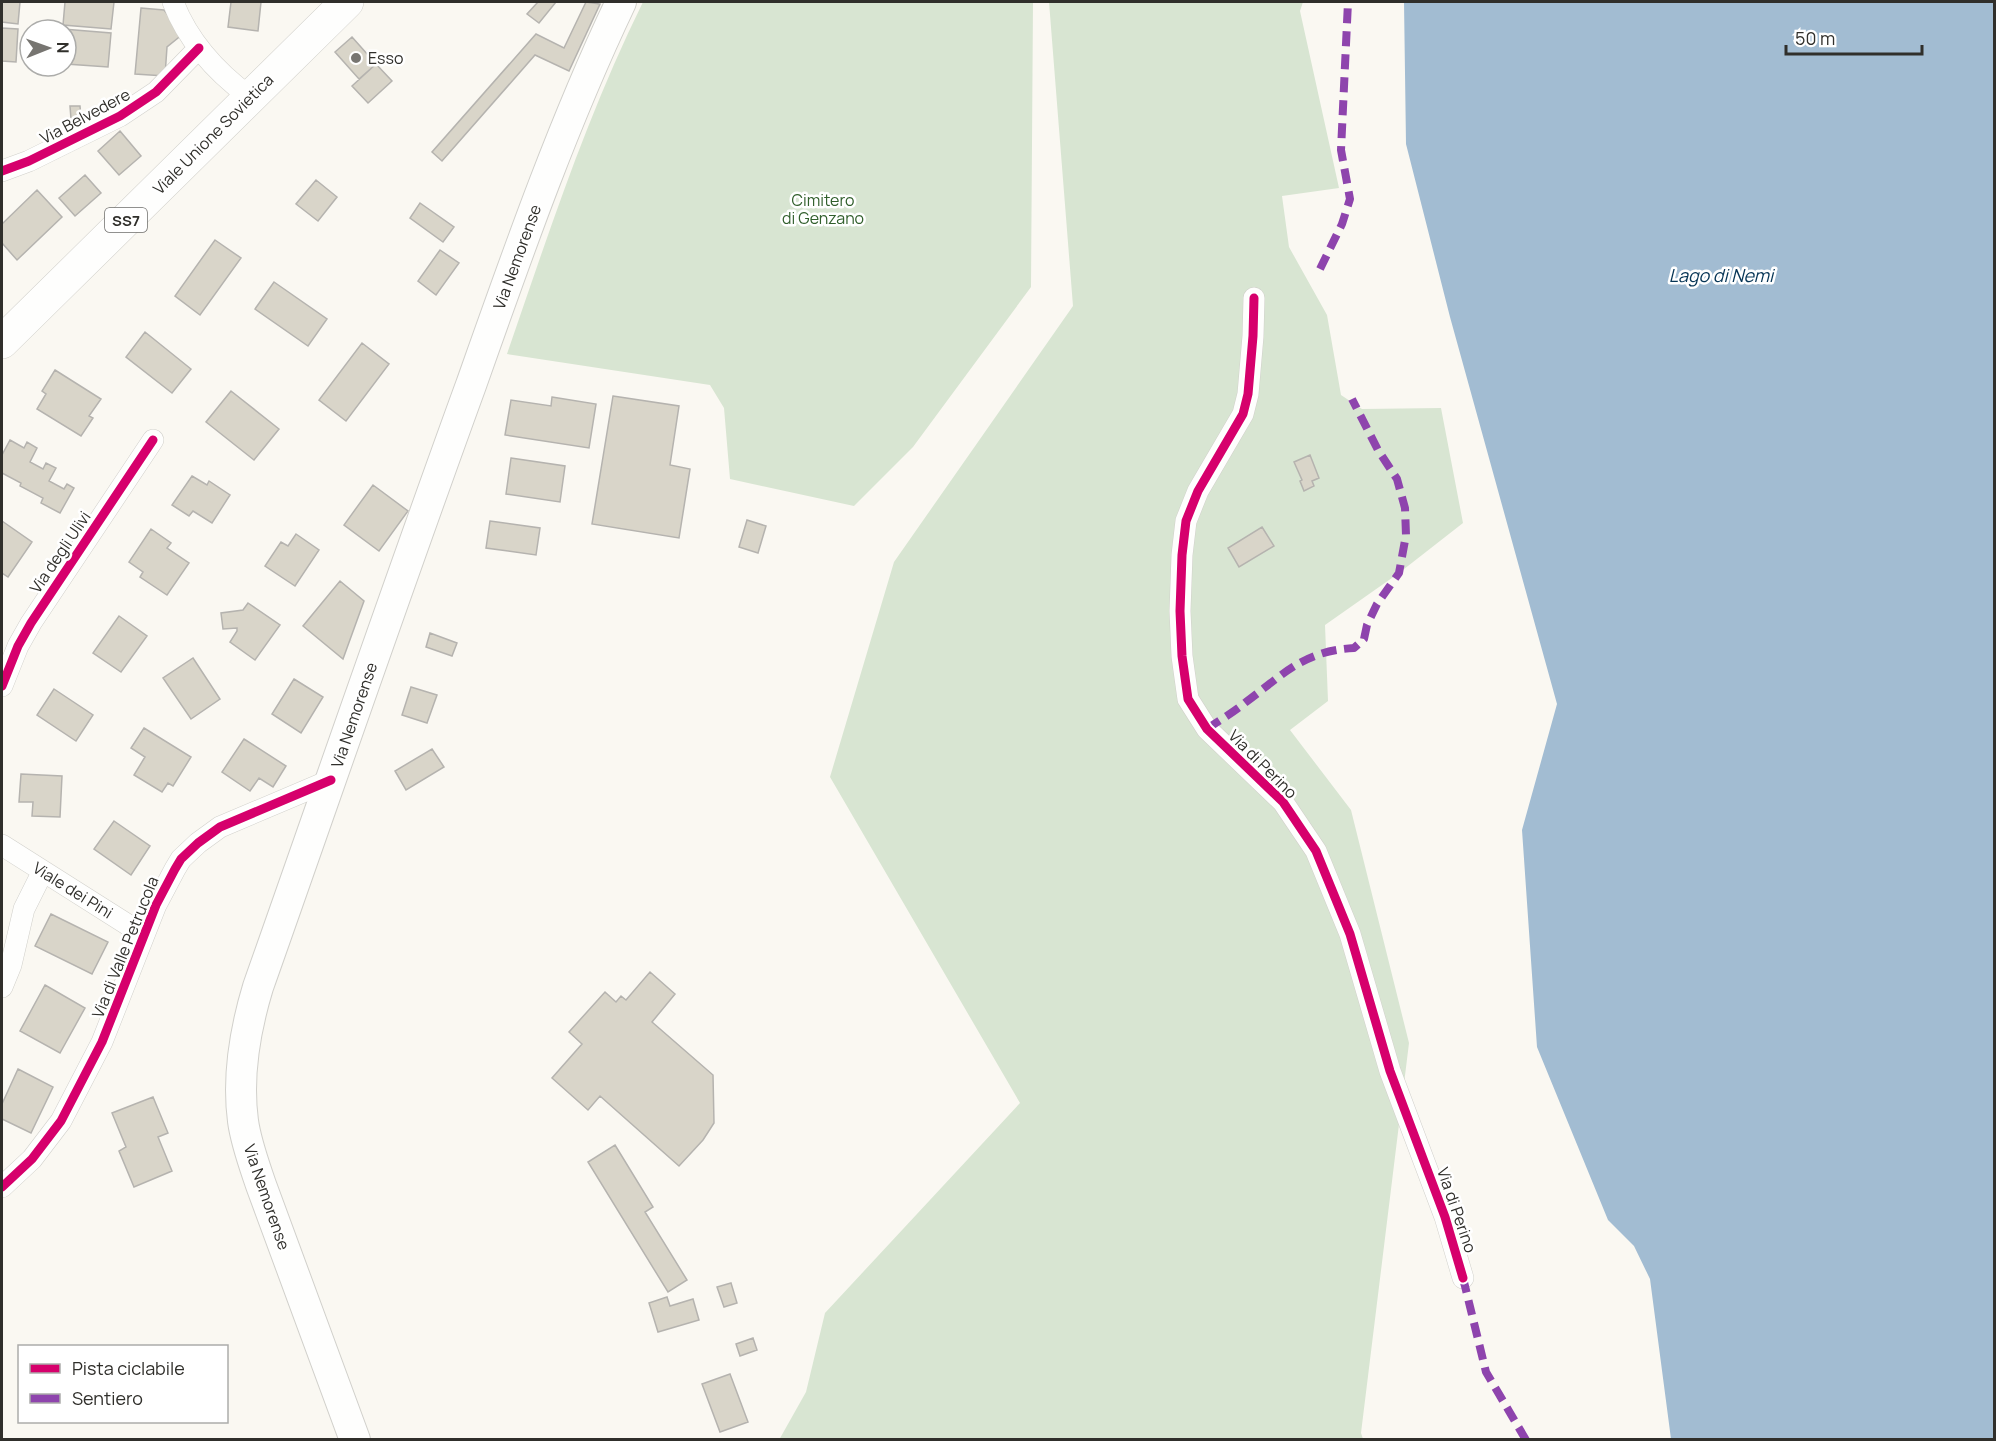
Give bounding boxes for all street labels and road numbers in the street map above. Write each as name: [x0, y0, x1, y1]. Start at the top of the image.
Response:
street label: Viale Unione Sovietica: [148, 69, 278, 199]
street label: Via Belvedere: [36, 83, 134, 149]
street label: Via Nemorense: [488, 201, 546, 313]
road number: SS7: [105, 208, 147, 232]
street label: Via degli Ulivi: [24, 507, 96, 597]
street label: Via Nemorense: [326, 659, 382, 771]
street label: Via di Perino: [1224, 725, 1302, 803]
street label: Viale dei Pini: [29, 857, 117, 923]
street label: Via di Valle Petrucola: [87, 873, 163, 1021]
street label: Via Nemorense: [239, 1141, 295, 1253]
street label: Via di Perino: [1432, 1164, 1482, 1256]

